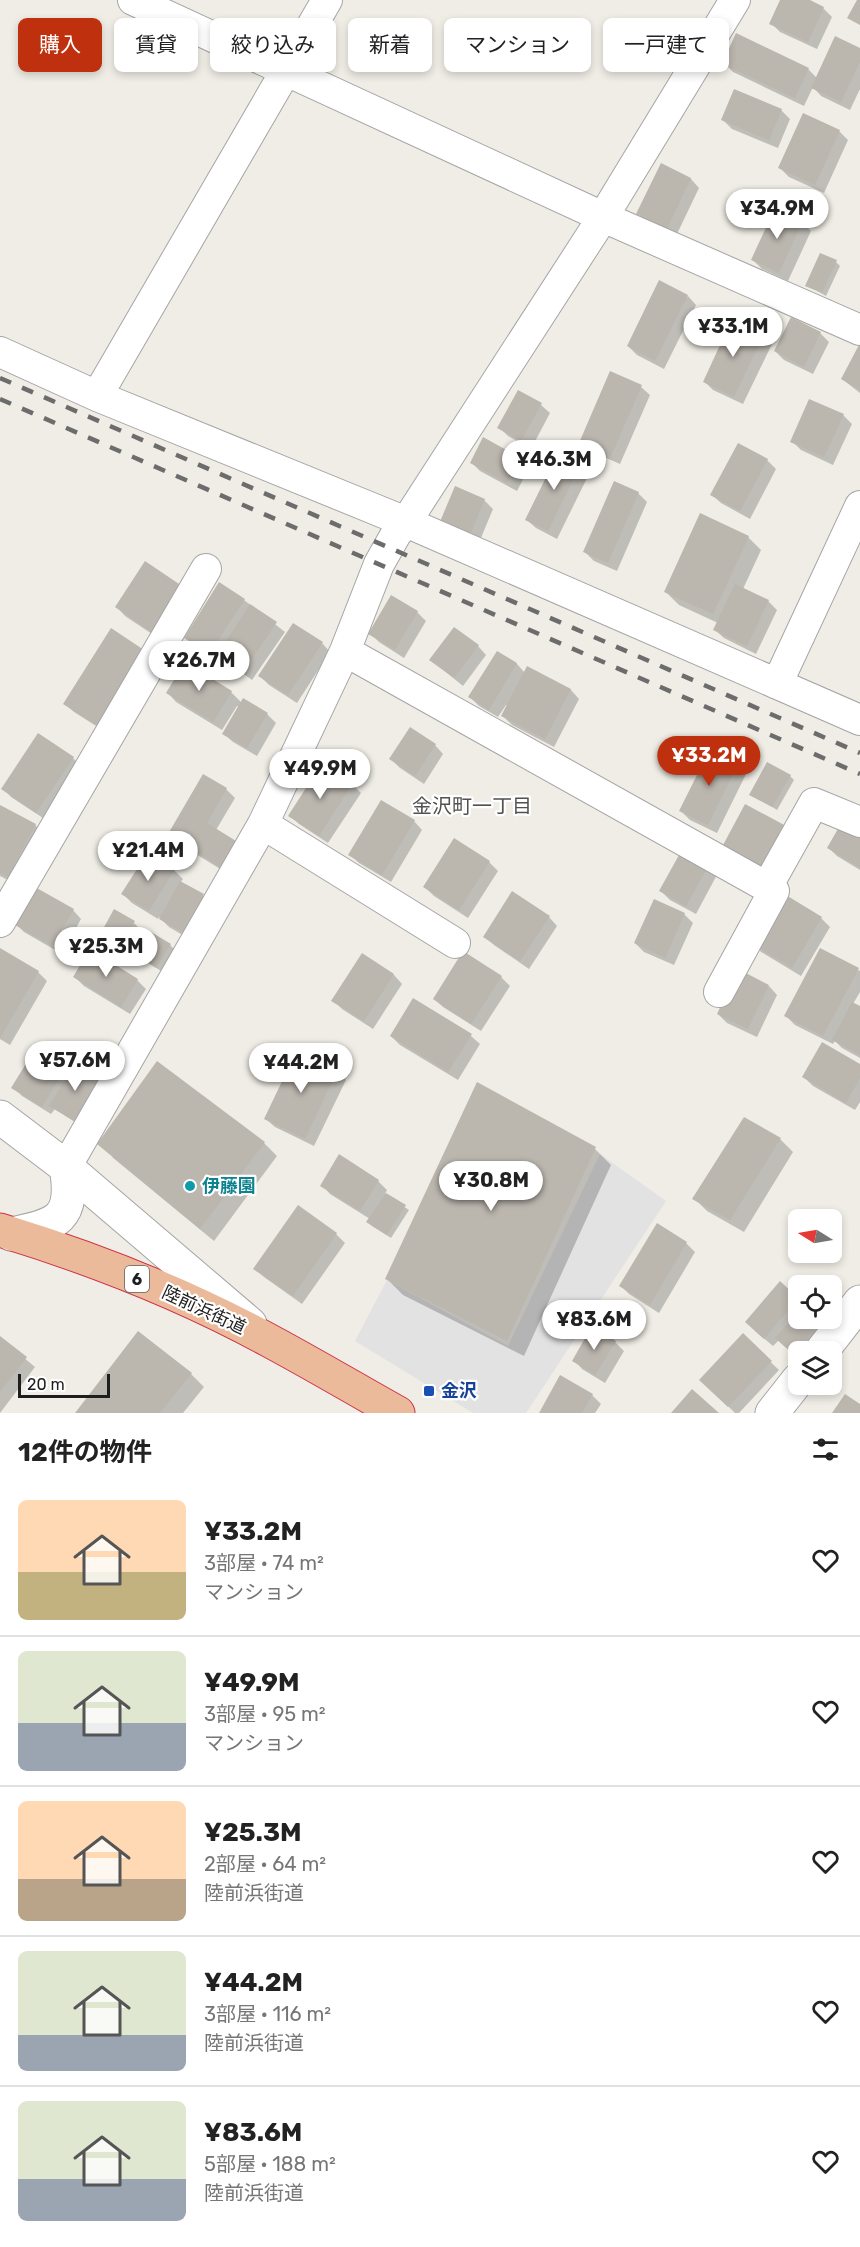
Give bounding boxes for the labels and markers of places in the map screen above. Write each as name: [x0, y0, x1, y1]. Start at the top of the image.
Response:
pin: ¥34.9M: [728, 189, 826, 240]
pin: ¥33.1M: [684, 307, 782, 358]
pin: ¥46.3M: [505, 440, 603, 491]
pin: ¥26.7M: [150, 641, 248, 692]
pin: ¥33.2M: [660, 736, 758, 787]
pin: ¥49.9M: [271, 749, 369, 800]
pin: ¥21.4M: [99, 831, 197, 882]
pin: ¥25.3M: [57, 927, 155, 978]
pin: ¥57.6M: [26, 1041, 124, 1092]
pin: ¥44.2M: [252, 1043, 350, 1094]
pin: ¥30.8M: [442, 1161, 540, 1212]
place label: 伊藤園: [202, 1175, 256, 1197]
marker: 伊藤園: [183, 1179, 197, 1193]
pin: ¥83.6M: [545, 1300, 643, 1351]
place label: 金沢: [441, 1380, 477, 1402]
marker: 金沢: [422, 1384, 436, 1398]

